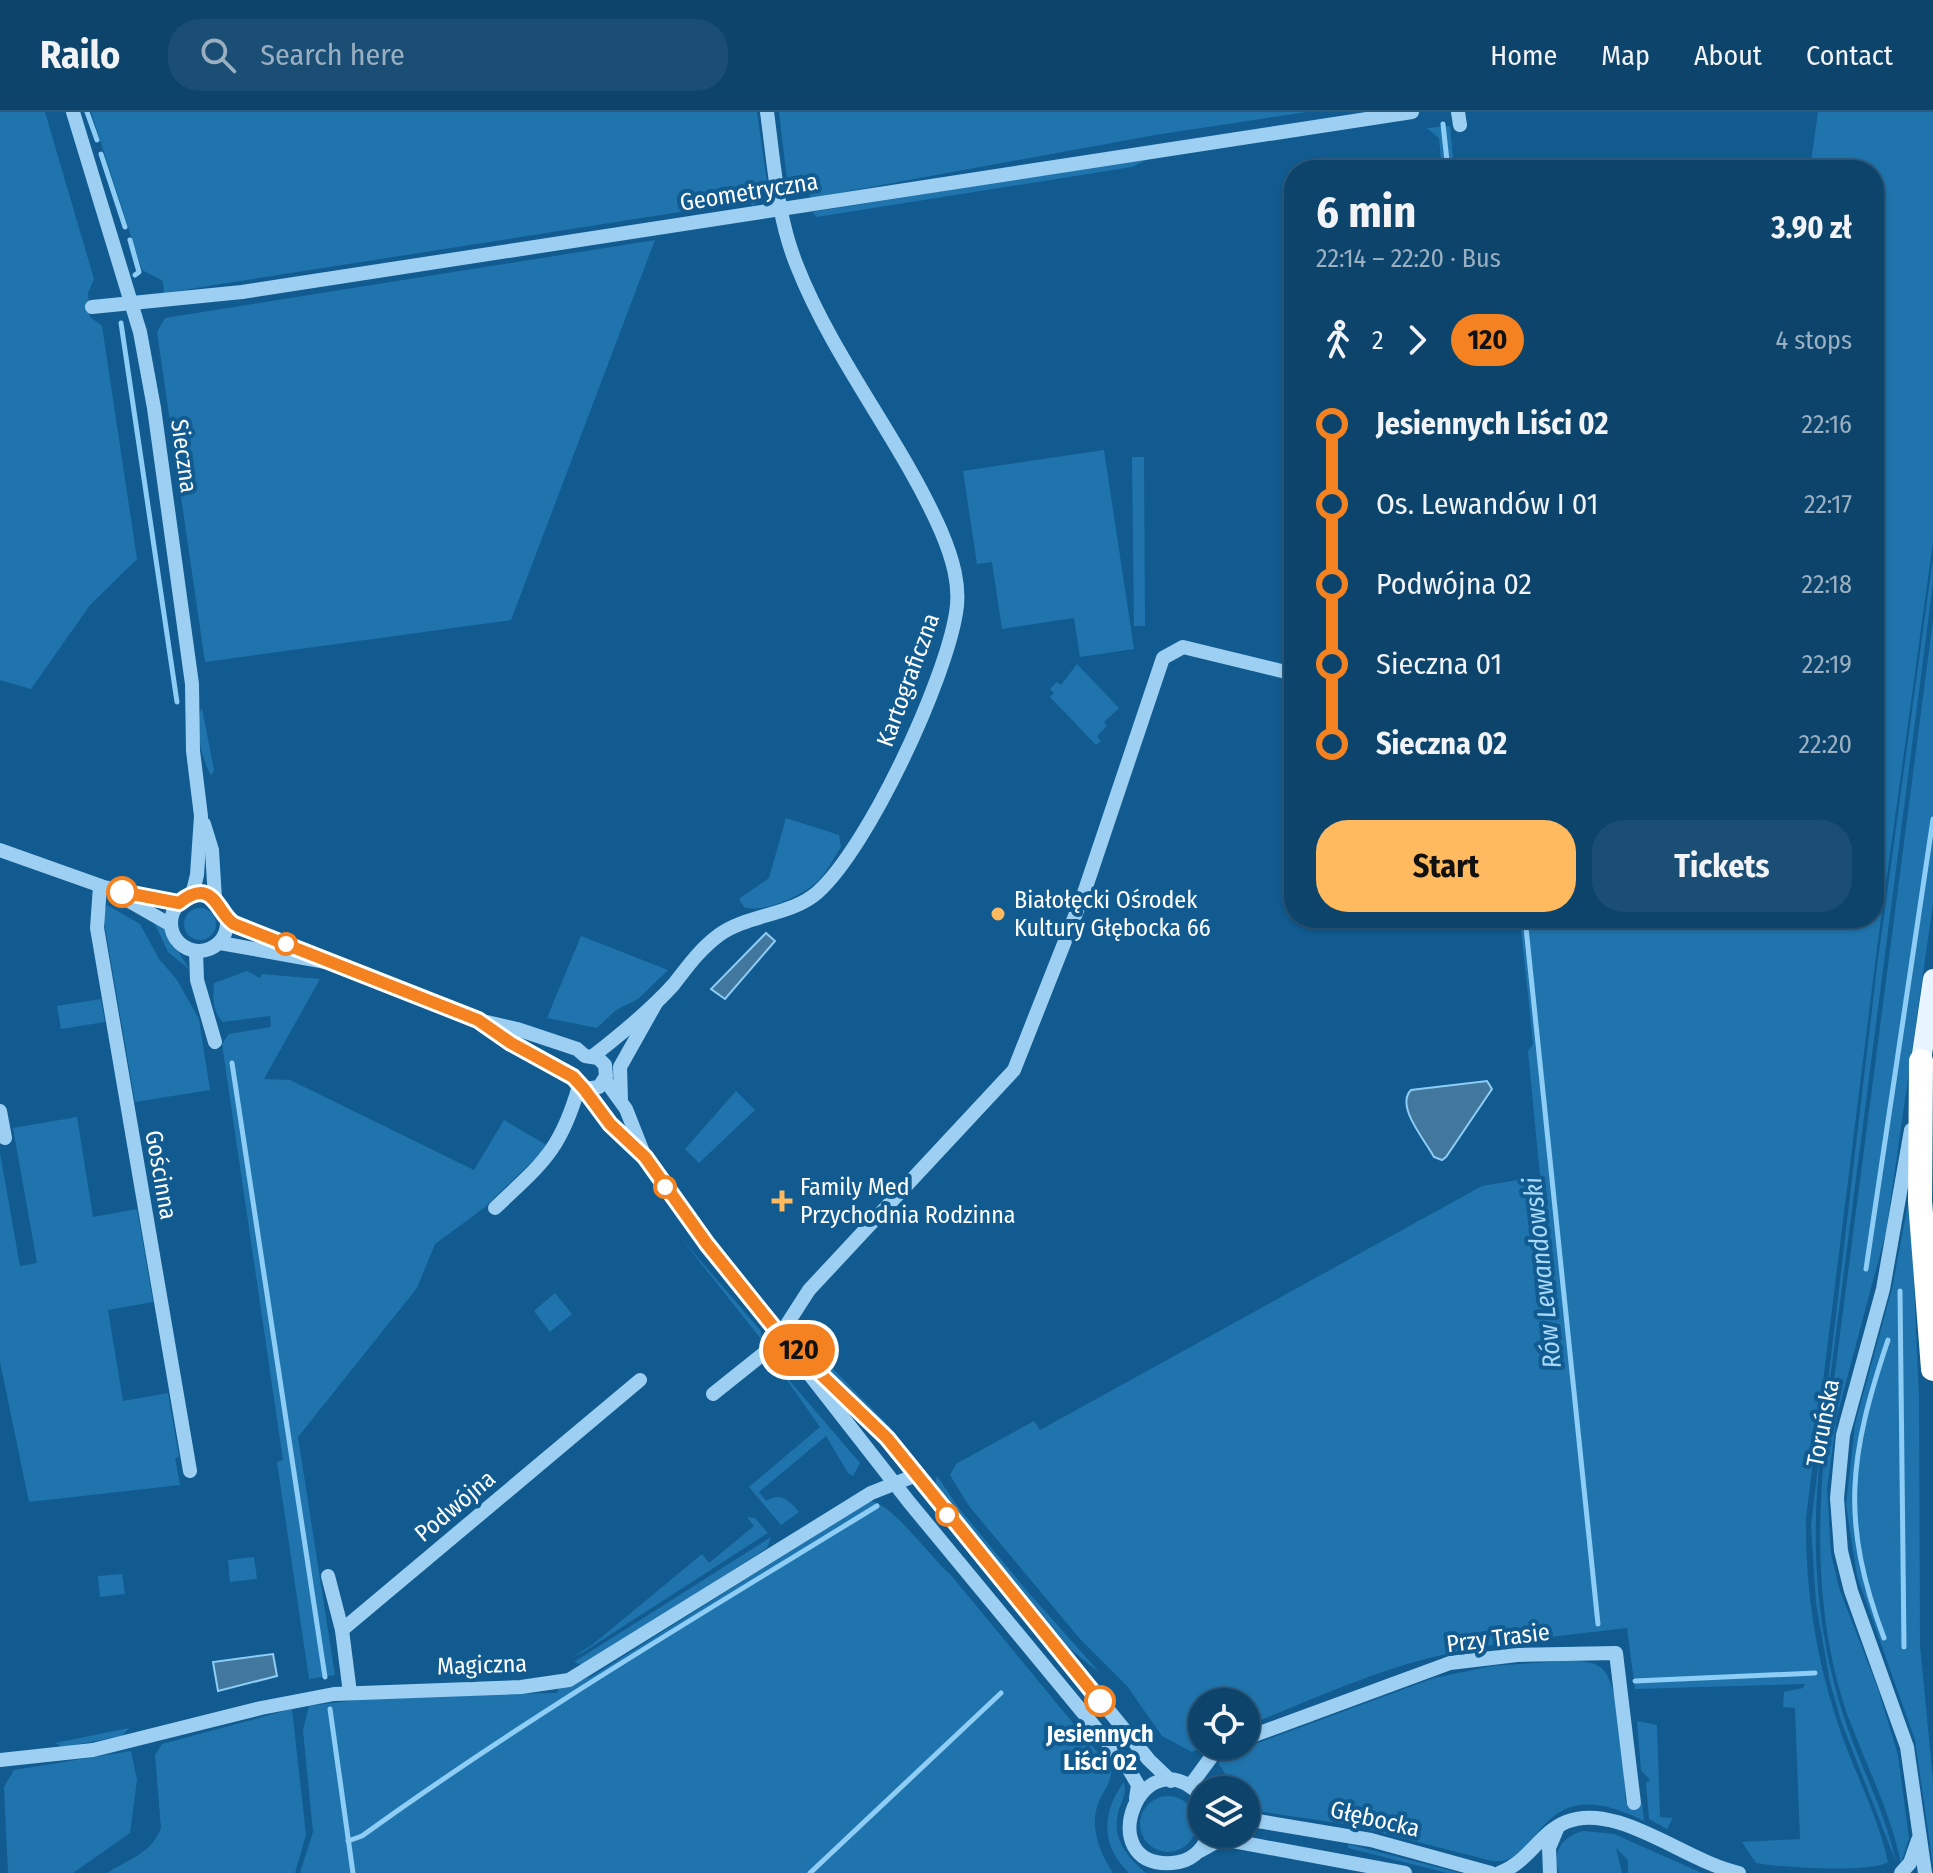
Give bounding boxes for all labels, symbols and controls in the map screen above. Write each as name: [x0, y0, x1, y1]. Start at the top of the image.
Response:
search box: [168, 19, 728, 91]
text: Railo: [40, 32, 120, 78]
icon: search: [196, 33, 240, 77]
text: Search here: [260, 37, 405, 73]
text: Home: [1490, 39, 1557, 72]
text: Map: [1601, 39, 1650, 72]
text: About: [1694, 39, 1762, 72]
text: Contact: [1806, 39, 1893, 72]
street label: Geometryczna: [678, 167, 820, 217]
text: 6 min: [1316, 186, 1416, 239]
text: 3.90 zł: [1771, 210, 1852, 246]
text: 22:14 – 22:20 · Bus: [1316, 243, 1501, 274]
icon: walk: [1316, 318, 1360, 362]
icon: forward: [1395, 318, 1439, 362]
text: 120: [1467, 323, 1508, 356]
text: 2: [1372, 325, 1383, 356]
text: 4 stops: [1775, 325, 1852, 356]
text: Jesiennych Liści 02: [1376, 406, 1608, 442]
text: 22:16: [1802, 409, 1852, 440]
street label: Sieczna: [165, 417, 203, 495]
text: Os. Lewandów I 01: [1376, 486, 1598, 522]
text: 22:17: [1804, 489, 1852, 520]
text: Podwójna 02: [1376, 566, 1532, 602]
text: 22:18: [1801, 569, 1852, 600]
street label: Kartograficzna: [871, 609, 945, 751]
text: Sieczna 01: [1376, 646, 1502, 682]
text: 22:19: [1802, 649, 1852, 680]
text: Sieczna 02: [1376, 726, 1507, 762]
text: 22:20: [1799, 729, 1852, 760]
button: Start: [1316, 820, 1576, 912]
button: Tickets: [1592, 820, 1852, 912]
unlabelled marker: [107, 877, 137, 907]
place label: Białołęcki Ośrodek Kultury Głębocka 66: [1014, 886, 1211, 942]
marker: Białołęcki Ośrodek Kultury Głębocka 66: [989, 905, 1007, 923]
unlabelled marker: [275, 933, 297, 955]
street label: Gościnna: [139, 1128, 183, 1222]
place label: Family Med Przychodnia Rodzinna: [800, 1173, 1016, 1229]
water label: Rów Lewandowski: [1517, 1175, 1568, 1370]
unlabelled marker: [654, 1176, 676, 1198]
marker: Family Med Przychodnia Rodzinna: [771, 1190, 793, 1212]
line badge: 120: [753, 1324, 845, 1376]
text: 120: [779, 1333, 819, 1366]
street label: Toruńska: [1801, 1377, 1845, 1469]
street label: Podwójna: [409, 1464, 501, 1548]
unlabelled marker: [936, 1504, 958, 1526]
street label: Przy Trasie: [1445, 1618, 1551, 1658]
street label: Magiczna: [436, 1649, 528, 1681]
marker: Jesiennych Liści 02: [1085, 1686, 1115, 1716]
map controls: [1188, 1688, 1260, 1848]
button: locate: [1188, 1688, 1260, 1760]
place label: Jesiennych Liści 02: [1045, 1720, 1154, 1776]
button: layers: [1188, 1776, 1260, 1848]
street label: Głębocka: [1328, 1795, 1422, 1843]

